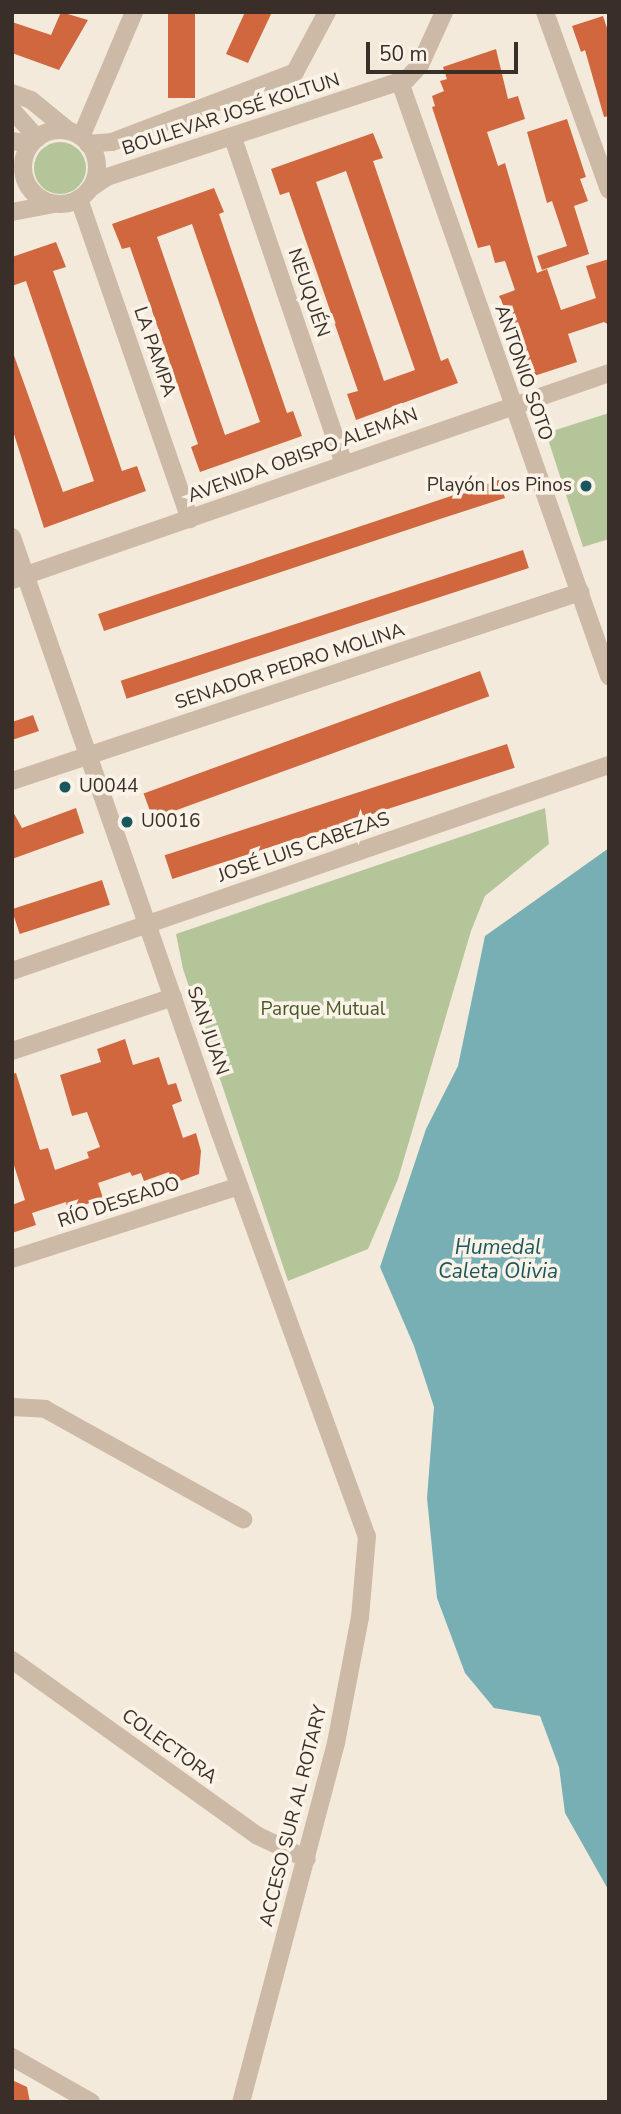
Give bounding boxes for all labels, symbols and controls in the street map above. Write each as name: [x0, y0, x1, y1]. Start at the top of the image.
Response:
scale bar: [369, 28, 521, 72]
text: 50 m: [379, 40, 428, 68]
street label: BOULEVAR JOSÉ KOLTUN: [119, 69, 343, 161]
street label: NEUQUÉN: [282, 246, 334, 340]
street label: ANTONIO SOTO: [489, 302, 557, 444]
street label: LA PAMPA: [128, 304, 180, 400]
street label: AVENIDA OBISPO ALEMÁN: [185, 404, 421, 508]
place label: Playón Los Pinos: [427, 475, 572, 497]
marker: Playón Los Pinos: [578, 478, 594, 494]
street label: SENADOR PEDRO MOLINA: [172, 619, 408, 715]
place label: U0044: [79, 776, 138, 798]
marker: U0044: [57, 779, 73, 795]
street label: JOSÉ LUIS CABEZAS: [215, 808, 393, 888]
place label: U0016: [141, 811, 200, 833]
marker: U0016: [119, 814, 135, 830]
street label: SAN JUAN: [181, 984, 233, 1078]
park label: Parque Mutual: [261, 999, 385, 1021]
street label: RÍO DESEADO: [55, 1173, 183, 1233]
water label: Humedal Caleta Olivia: [438, 1234, 558, 1284]
street label: ACCESO SUR AL ROTARY: [255, 1703, 333, 1929]
street label: COLECTORA: [117, 1705, 221, 1789]

